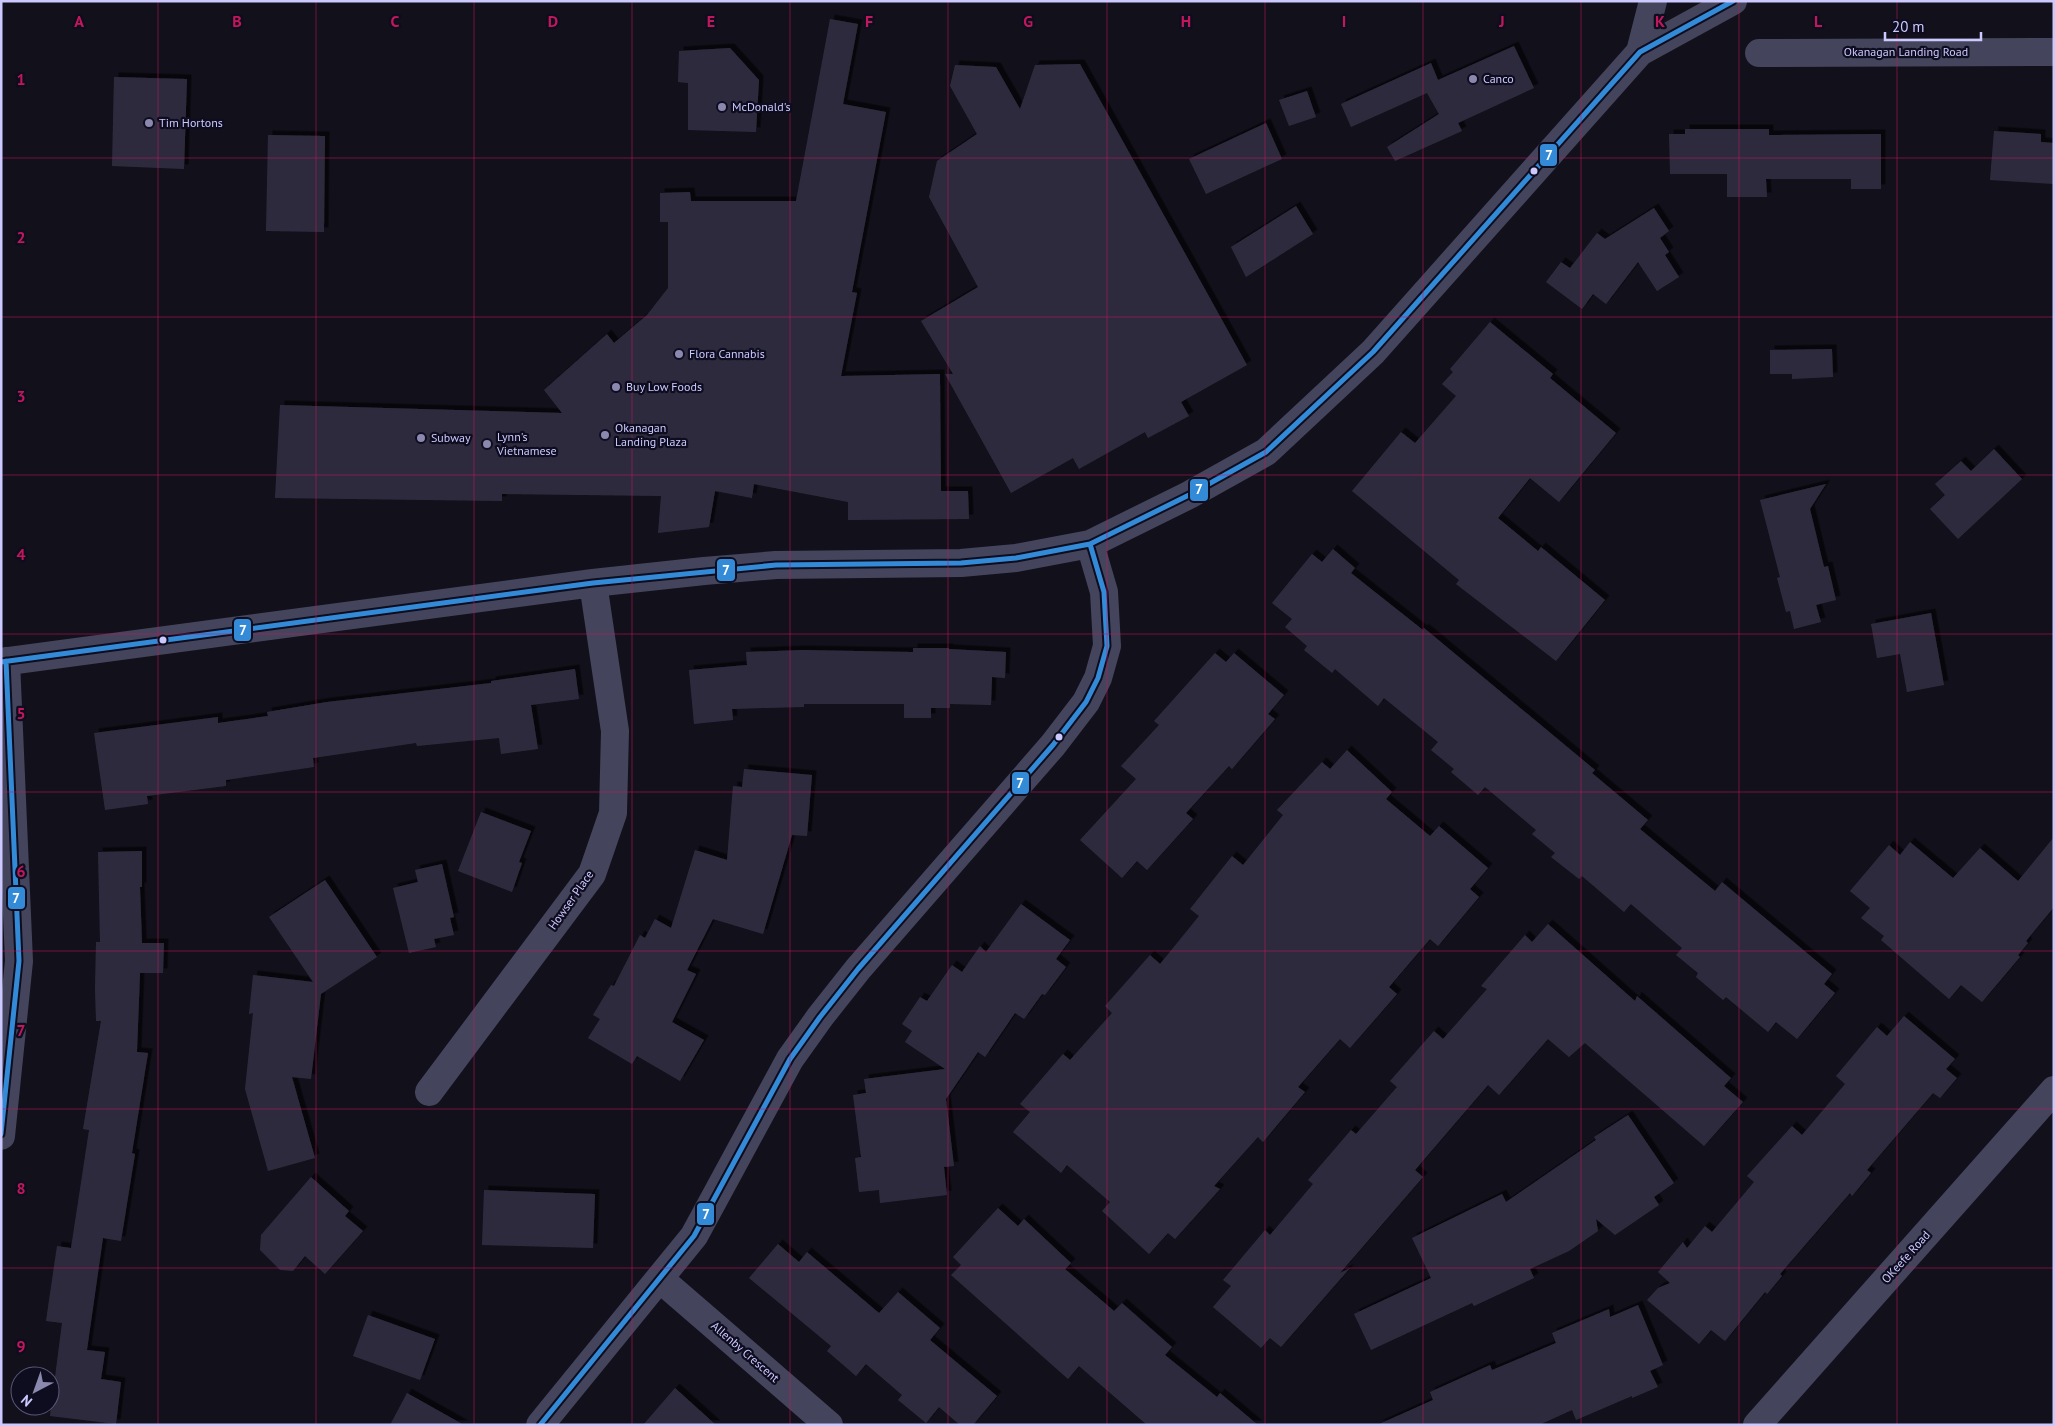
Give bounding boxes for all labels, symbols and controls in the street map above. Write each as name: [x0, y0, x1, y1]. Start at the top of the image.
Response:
scale bar: [1885, 10, 1981, 42]
text: A: [74, 11, 84, 31]
text: B: [232, 11, 242, 31]
text: C: [391, 11, 400, 31]
text: D: [548, 11, 558, 31]
text: E: [707, 11, 715, 31]
text: F: [865, 11, 873, 31]
text: G: [1023, 11, 1033, 31]
text: H: [1181, 11, 1191, 31]
text: I: [1342, 11, 1346, 31]
text: J: [1498, 11, 1505, 31]
text: K: [1655, 11, 1665, 31]
text: L: [1814, 11, 1823, 31]
text: 20 m: [1892, 17, 1925, 36]
street label: Okanagan Landing Road: [1844, 44, 1968, 59]
text: 1: [16, 69, 26, 89]
place label: Canco: [1483, 71, 1514, 86]
marker: Canco: [1467, 73, 1479, 85]
place label: McDonald's: [732, 99, 791, 114]
marker: McDonald's: [716, 101, 728, 113]
place label: Tim Hortons: [159, 115, 223, 130]
marker: Tim Hortons: [143, 117, 155, 129]
line badge: 7: [1539, 143, 1558, 167]
text: 7: [1545, 146, 1553, 164]
unlabelled marker: [1529, 166, 1539, 176]
text: 2: [16, 227, 26, 247]
place label: Flora Cannabis: [689, 346, 765, 361]
marker: Flora Cannabis: [673, 348, 685, 360]
place label: Buy Low Foods: [626, 379, 702, 394]
marker: Buy Low Foods: [610, 381, 622, 393]
text: 3: [16, 386, 26, 406]
place label: Okanagan Landing Plaza: [615, 420, 687, 449]
place label: Lynn's Vietnamese: [496, 429, 557, 458]
marker: Okanagan Landing Plaza: [599, 429, 611, 441]
place label: Subway: [431, 430, 471, 445]
marker: Subway: [415, 432, 427, 444]
marker: Lynn's Vietnamese: [481, 438, 493, 450]
line badge: 7: [1189, 478, 1209, 502]
text: 7: [1195, 480, 1203, 498]
text: 4: [16, 544, 26, 564]
line badge: 7: [716, 558, 736, 582]
text: 7: [722, 561, 730, 579]
line badge: 7: [233, 618, 252, 642]
text: 7: [239, 621, 247, 639]
unlabelled marker: [158, 635, 168, 645]
text: 5: [16, 703, 26, 723]
unlabelled marker: [1054, 732, 1064, 742]
line badge: 7: [1011, 771, 1030, 795]
text: 7: [1016, 774, 1024, 792]
text: 6: [16, 861, 26, 881]
street label: Howser Place: [545, 867, 597, 932]
line badge: 7: [7, 886, 26, 910]
text: 7: [12, 889, 20, 907]
text: 7: [16, 1020, 26, 1040]
text: 8: [16, 1178, 26, 1198]
line badge: 7: [696, 1202, 715, 1226]
text: 7: [702, 1205, 710, 1223]
street label: OKeefe Road: [1878, 1227, 1933, 1286]
street label: Allenby Crescent: [708, 1318, 782, 1385]
text: 9: [16, 1336, 26, 1356]
north arrow: [10, 1366, 60, 1416]
text: N: [17, 1391, 36, 1411]

